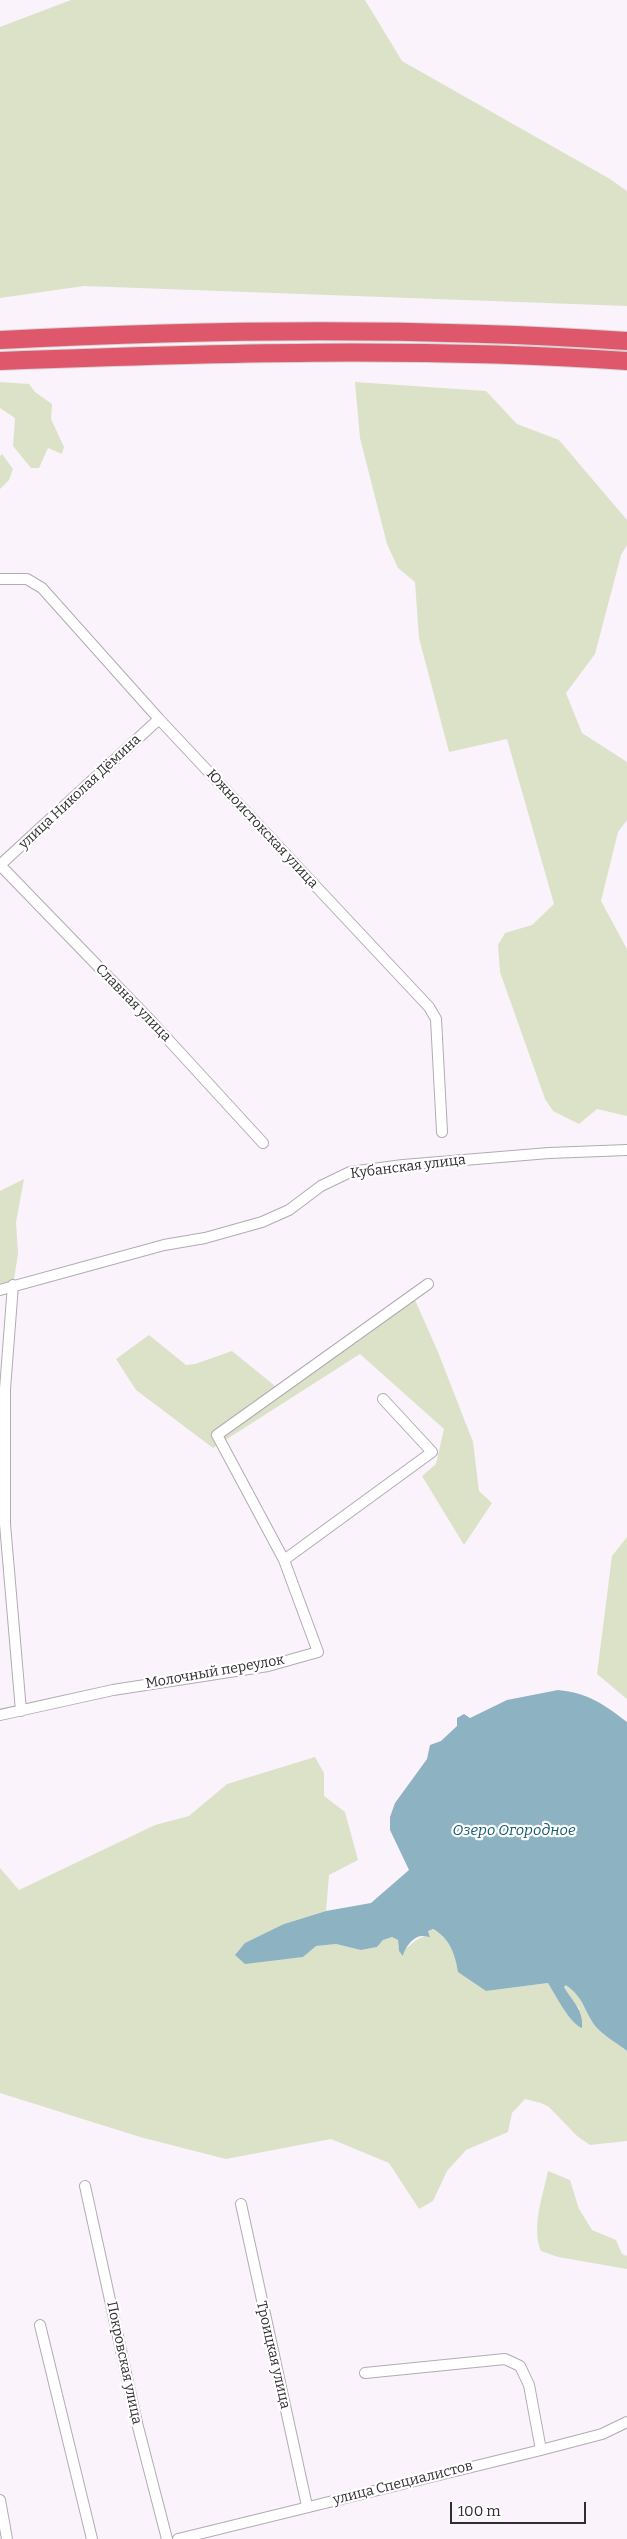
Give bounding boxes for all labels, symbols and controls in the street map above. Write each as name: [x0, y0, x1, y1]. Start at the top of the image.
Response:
street label: улица Николая Дёмина: [16, 731, 144, 853]
street label: Южноистокская улица: [203, 766, 321, 892]
street label: Славная улица: [92, 961, 174, 1045]
street label: Кубанская улица: [349, 1152, 467, 1182]
street label: Молочный переулок: [144, 1652, 286, 1692]
water label: Озеро Огородное: [452, 1822, 576, 1840]
street label: Покровская улица: [103, 2300, 145, 2426]
street label: Троицкая улица: [252, 2300, 294, 2410]
street label: улица Специалистов: [331, 2458, 475, 2508]
scale bar: [452, 2492, 588, 2524]
text: 100 m: [458, 2502, 501, 2520]

